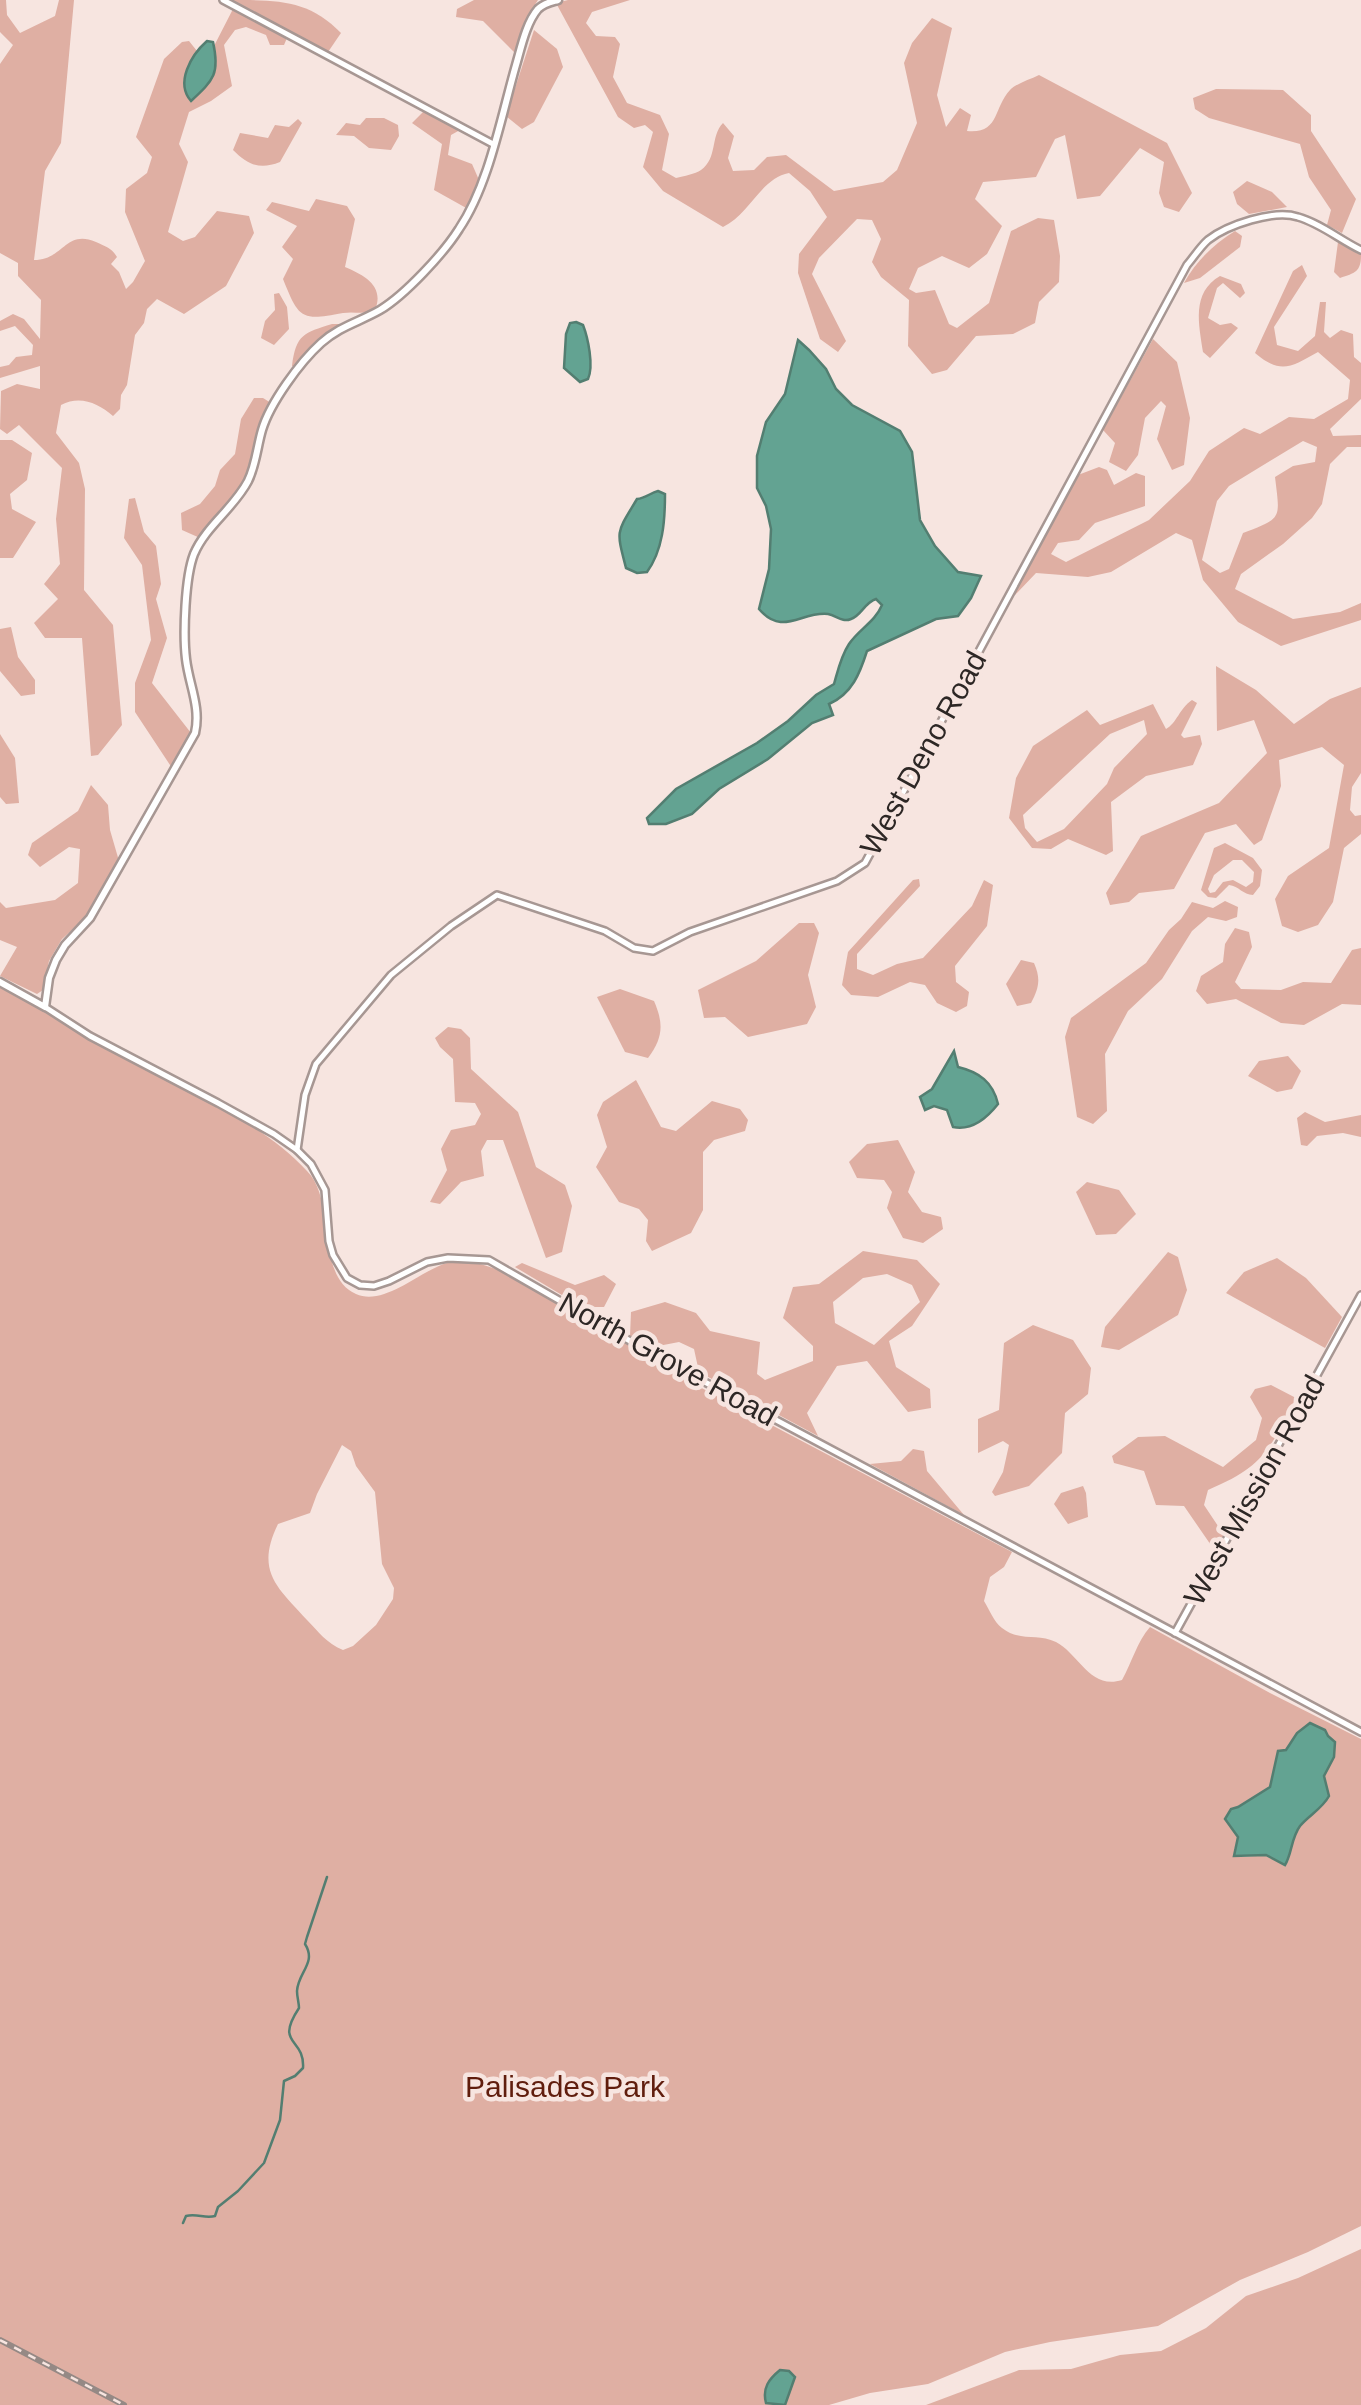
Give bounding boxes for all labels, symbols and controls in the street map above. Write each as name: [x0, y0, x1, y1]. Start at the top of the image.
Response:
street label: West Deno Road: [853, 645, 993, 861]
street label: North Grove Road: [554, 1286, 782, 1432]
street label: West Mission Road: [1177, 1369, 1331, 1611]
park label: Palisades Park: [465, 2070, 666, 2103]

